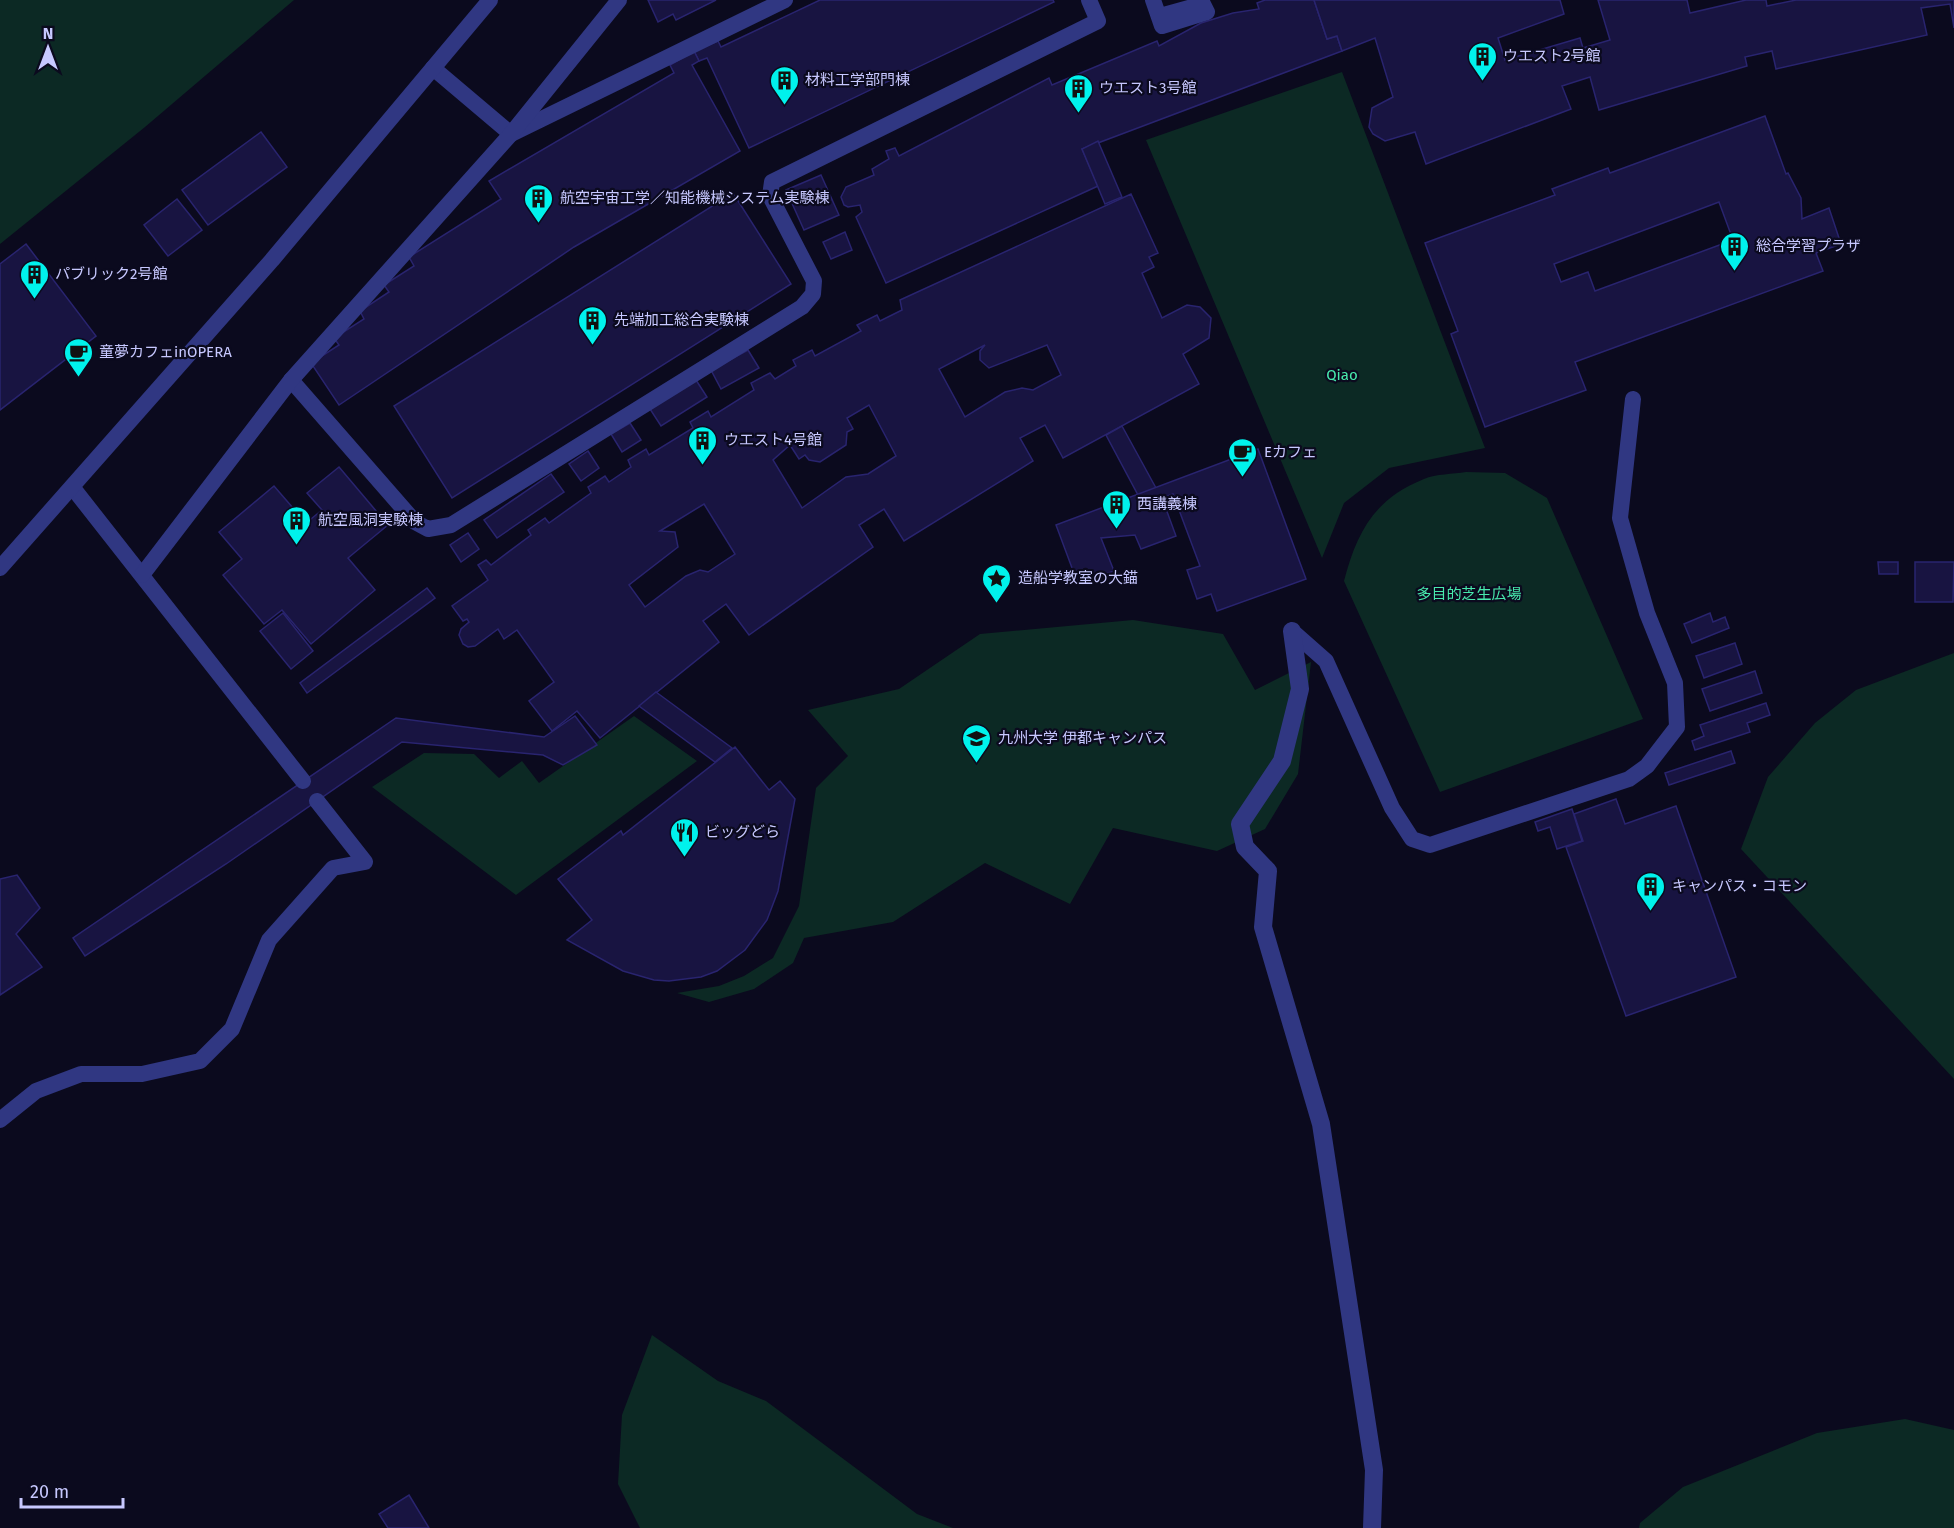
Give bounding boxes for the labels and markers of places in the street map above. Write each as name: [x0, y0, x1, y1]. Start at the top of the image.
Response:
building icon: ウエスト2号館: [1466, 40, 1498, 82]
place label: ウエスト2号館: [1503, 47, 1600, 65]
building icon: 材料工学部門棟: [768, 64, 800, 106]
place label: 材料工学部門棟: [805, 71, 910, 89]
building icon: ウエスト3号館: [1062, 72, 1094, 114]
place label: ウエスト3号館: [1099, 79, 1197, 97]
building icon: 航空宇宙工学／知能機械システム実験棟: [523, 182, 555, 224]
place label: 航空宇宙工学／知能機械システム実験棟: [560, 189, 830, 207]
building icon: 総合学習プラザ: [1719, 230, 1751, 272]
place label: 総合学習プラザ: [1756, 237, 1861, 255]
building icon: パブリック2号館: [18, 258, 50, 300]
place label: パブリック2号館: [55, 265, 167, 283]
building icon: 先端加工総合実験棟: [577, 304, 609, 346]
place label: 先端加工総合実験棟: [614, 311, 749, 329]
cafe icon: 童夢カフェinOPERA: [62, 336, 94, 378]
place label: 童夢カフェinOPERA: [99, 343, 232, 361]
building icon: ウエスト4号館: [687, 424, 719, 466]
place label: ウエスト4号館: [724, 431, 822, 449]
cafe icon: Eカフェ: [1227, 436, 1259, 478]
place label: Eカフェ: [1264, 443, 1317, 461]
building icon: 西講義棟: [1100, 488, 1132, 530]
place label: 西講義棟: [1137, 495, 1197, 513]
building icon: 航空風洞実験棟: [281, 504, 313, 546]
place label: 航空風洞実験棟: [318, 511, 423, 529]
place icon: 造船学教室の大錨: [981, 562, 1013, 604]
place label: 造船学教室の大錨: [1018, 569, 1138, 587]
school or university icon: 九州大学 伊都キャンパス: [961, 722, 993, 764]
place label: 九州大学 伊都キャンパス: [998, 729, 1167, 747]
restaurant icon: ビッグどら: [668, 816, 700, 858]
place label: ビッグどら: [705, 823, 780, 841]
building icon: キャンパス・コモン: [1635, 870, 1667, 912]
place label: キャンパス・コモン: [1672, 877, 1807, 895]

